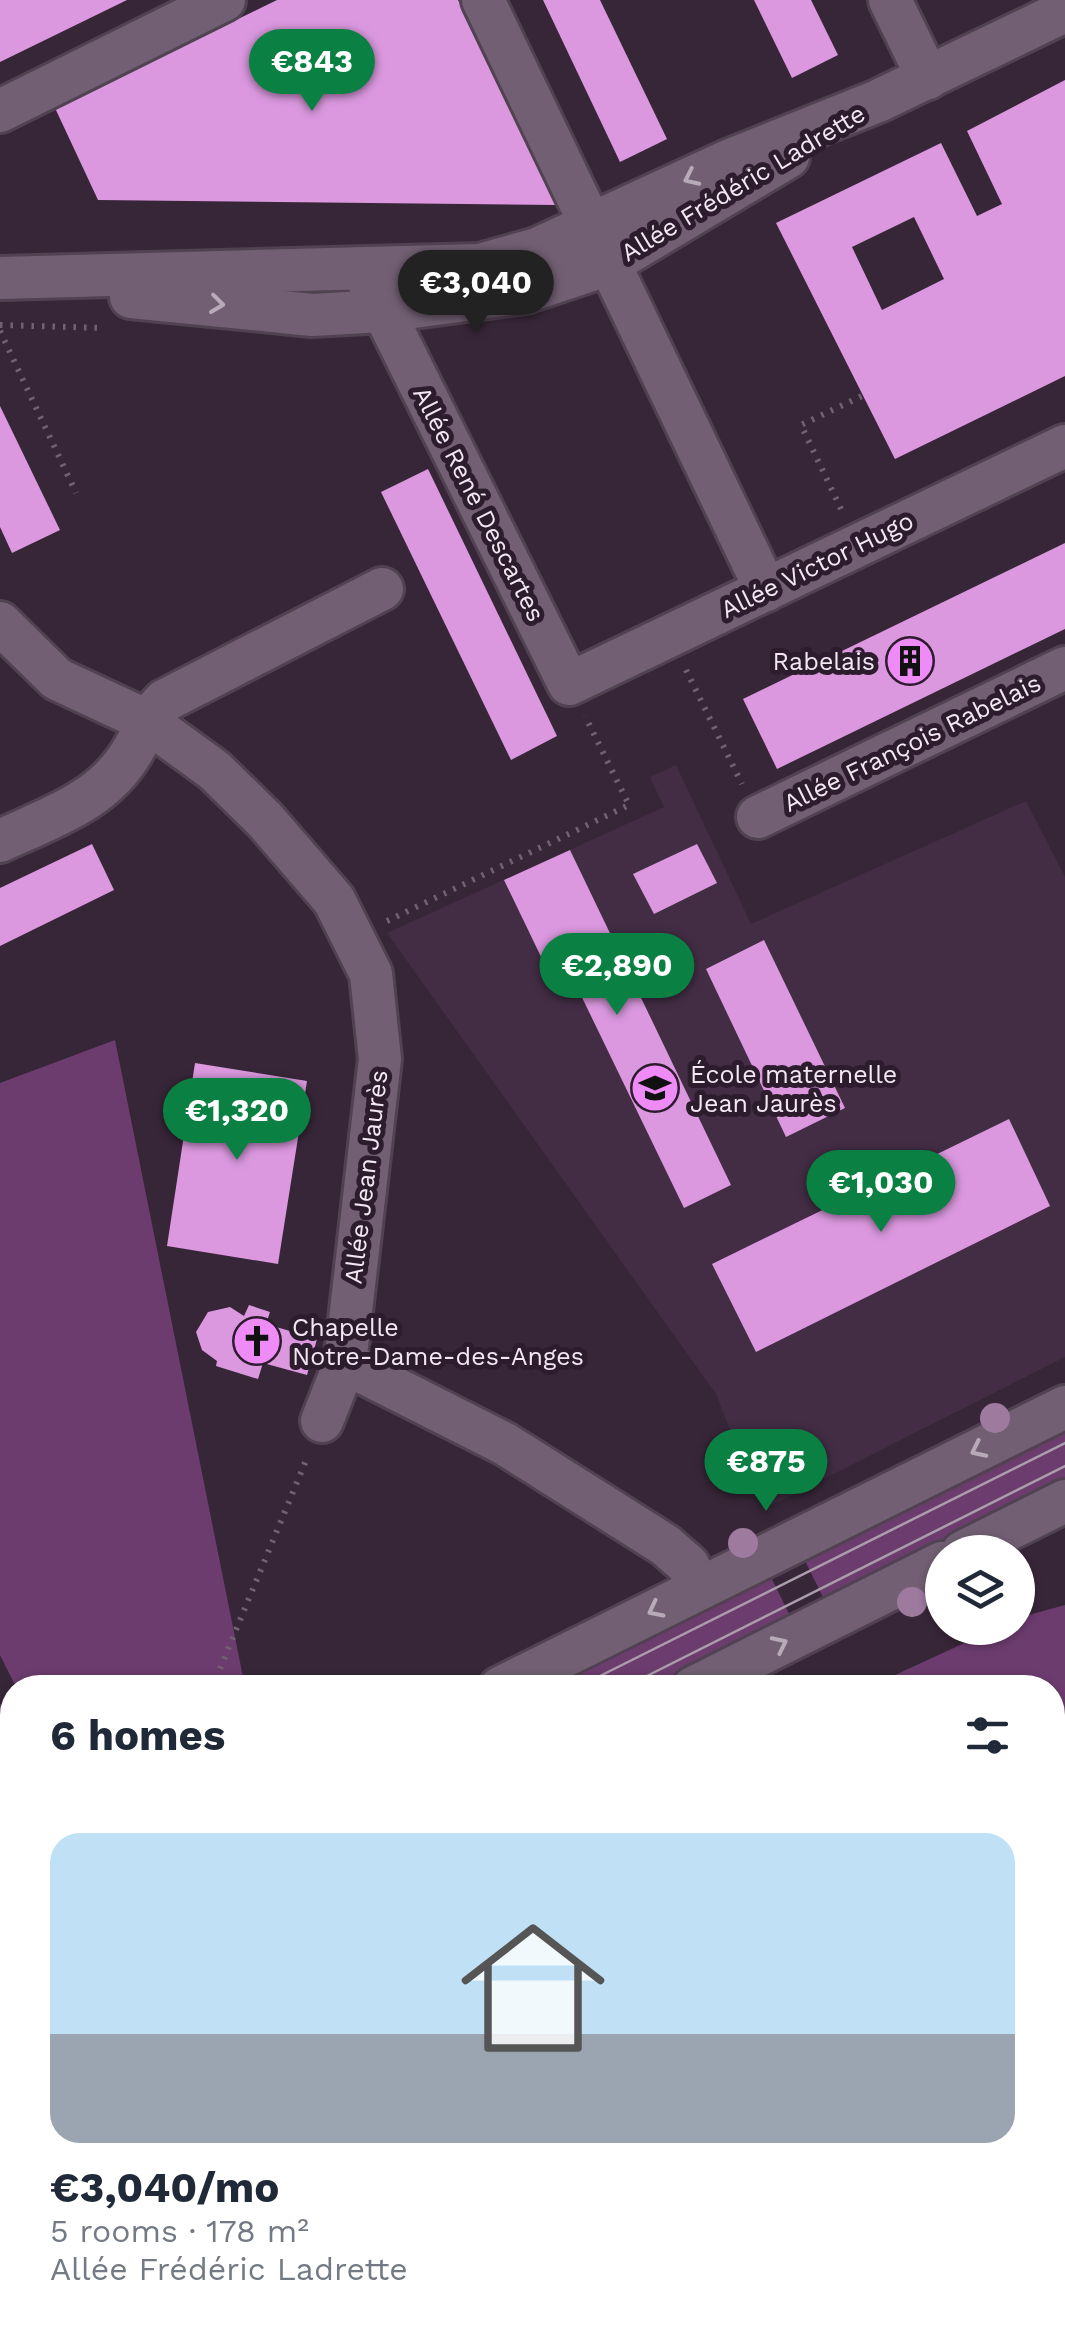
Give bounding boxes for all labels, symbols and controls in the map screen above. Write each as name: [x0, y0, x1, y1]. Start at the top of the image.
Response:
pin: €843: [253, 29, 371, 114]
text: €843: [271, 42, 353, 80]
street label: Allée Frédéric Ladrette: [616, 99, 870, 267]
one-way arrow: [683, 166, 701, 186]
pin: €3,040: [395, 250, 557, 335]
text: €3,040: [420, 263, 532, 301]
one-way arrow: [210, 293, 226, 314]
street label: Allée René Descartes: [407, 382, 551, 626]
street label: Allée Victor Hugo: [716, 506, 918, 624]
building icon: Rabelais: [884, 635, 936, 687]
place label: Rabelais: [772, 647, 875, 676]
street label: Allée François Rabelais: [779, 668, 1045, 818]
pin: €2,890: [536, 933, 698, 1018]
text: €2,890: [561, 946, 673, 984]
place label: École maternelle Jean Jaurès: [690, 1060, 897, 1118]
school or university icon: École maternelle Jean Jaurès: [629, 1062, 681, 1114]
street label: Allée Jean Jaurès: [338, 1068, 394, 1286]
pin: €1,320: [156, 1078, 318, 1163]
text: €1,320: [185, 1091, 289, 1129]
pin: €1,030: [800, 1150, 962, 1235]
text: €1,030: [828, 1163, 934, 1201]
place label: Chapelle Notre-Dame-des-Anges: [292, 1313, 584, 1371]
church icon: Chapelle Notre-Dame-des-Anges: [231, 1315, 283, 1367]
pin: €875: [707, 1429, 825, 1514]
one-way arrow: [970, 1438, 988, 1457]
text: €875: [726, 1442, 806, 1480]
map controls: [925, 1535, 1035, 1645]
button: layers: [925, 1535, 1035, 1645]
one-way arrow: [647, 1597, 665, 1617]
one-way arrow: [770, 1637, 788, 1656]
icon: filters: [960, 1708, 1015, 1763]
text: 6 homes: [50, 1711, 225, 1760]
icon: home: [443, 1898, 623, 2078]
text: €3,040/mo: [50, 2163, 279, 2212]
text: 5 rooms · 178 m²: [50, 2212, 309, 2250]
text: Allée Frédéric Ladrette: [50, 2250, 408, 2288]

